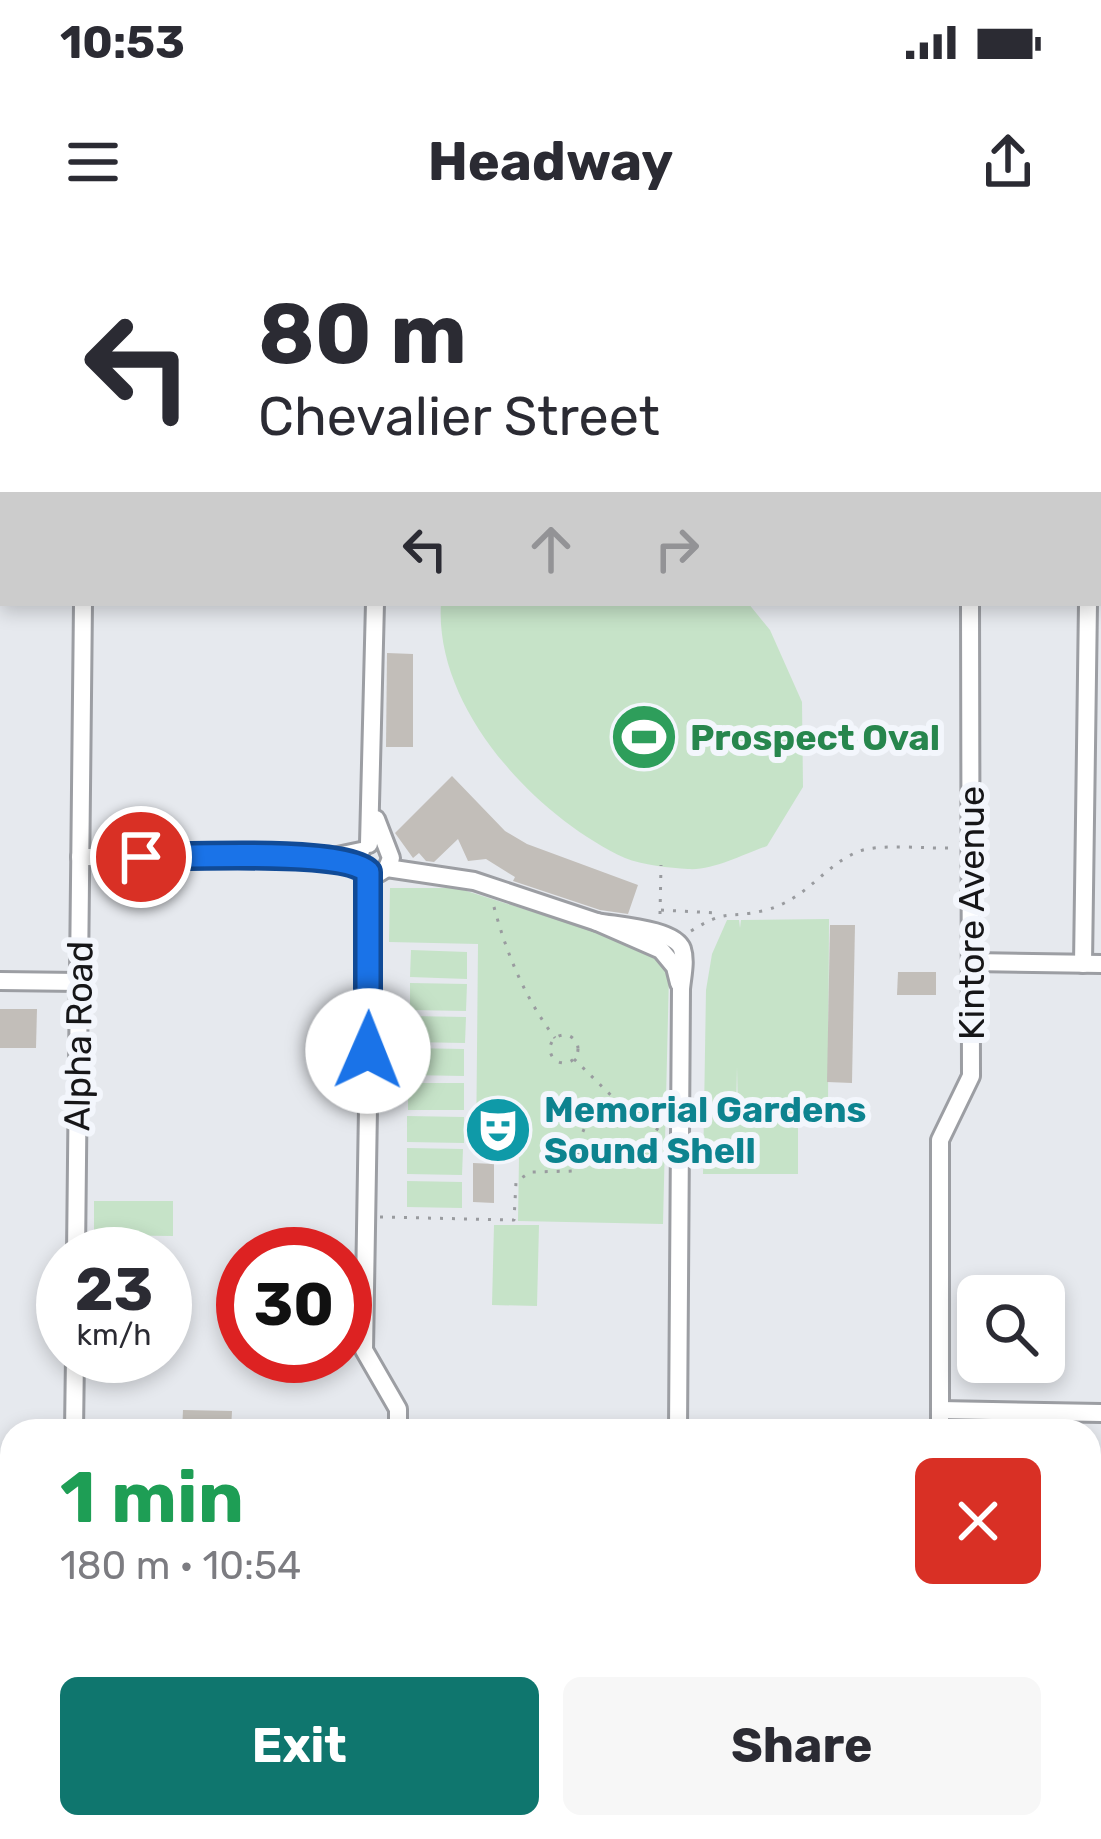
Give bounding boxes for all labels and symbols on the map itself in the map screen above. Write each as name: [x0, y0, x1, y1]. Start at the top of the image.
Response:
sports icon: Prospect Oval: [609, 702, 679, 772]
place label: Prospect Oval: [690, 716, 940, 759]
street label: Kintore Avenue: [950, 786, 993, 1040]
pin: [90, 806, 192, 908]
street label: Alpha Road: [55, 941, 102, 1132]
position arrow: [305, 988, 431, 1114]
place label: Memorial Gardens Sound Shell: [544, 1088, 867, 1172]
theatre icon: Memorial Gardens Sound Shell: [463, 1095, 533, 1165]
speed limit sign: 30: [216, 1227, 372, 1383]

